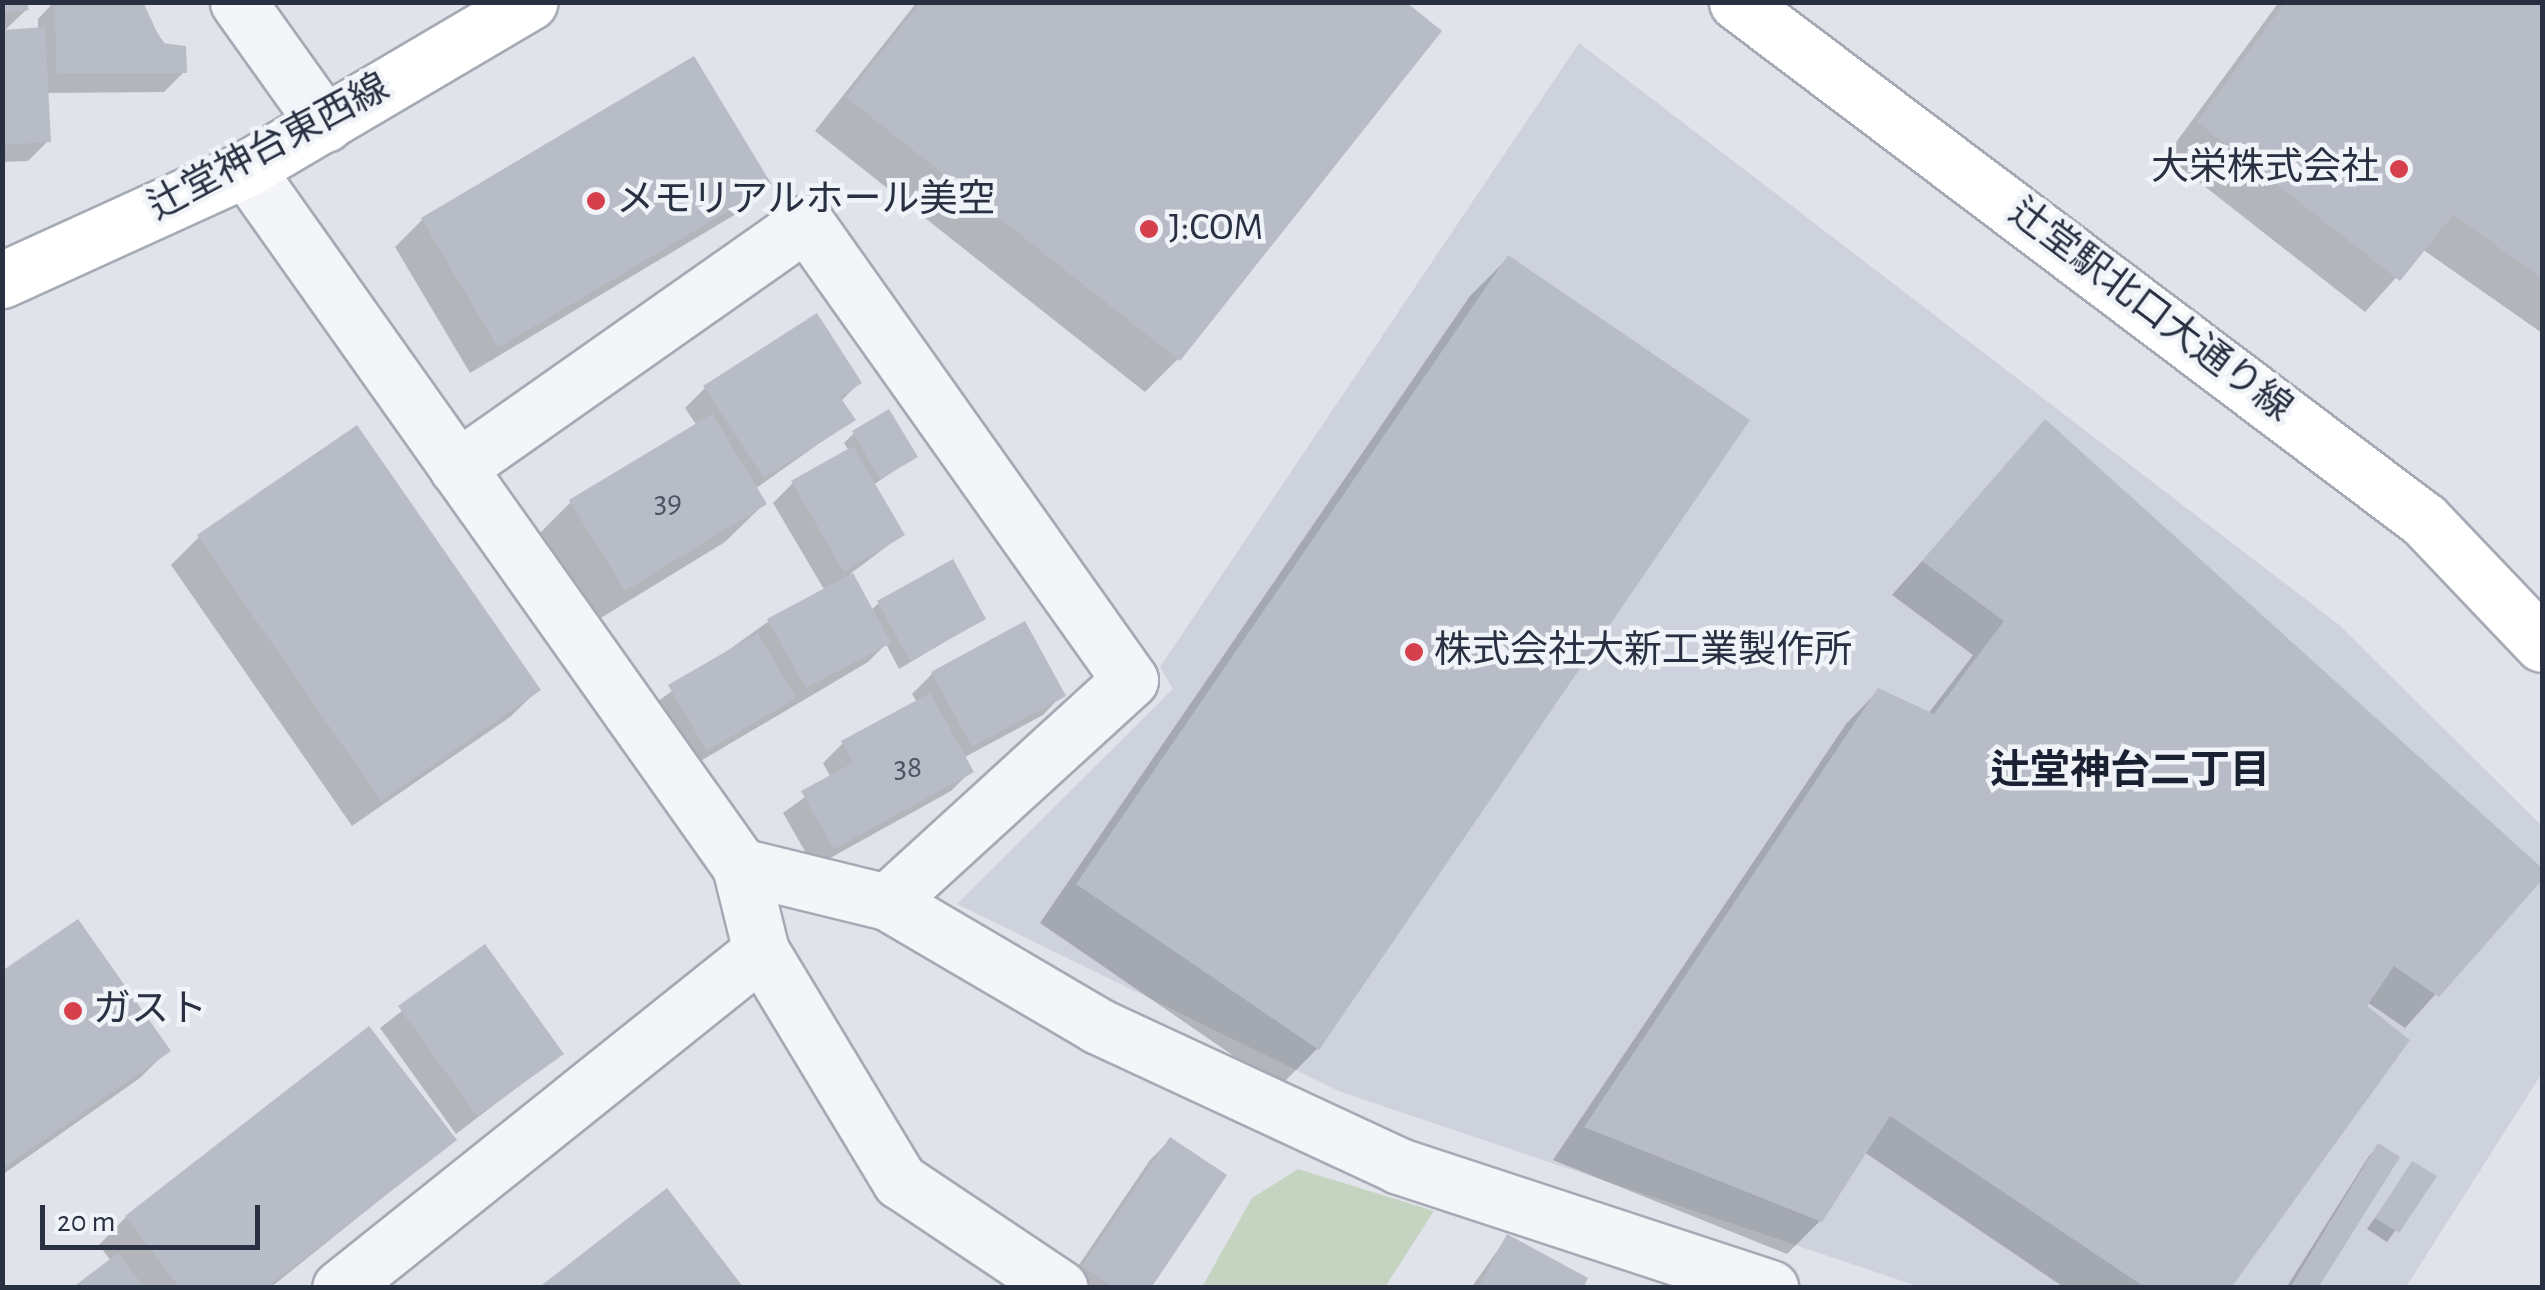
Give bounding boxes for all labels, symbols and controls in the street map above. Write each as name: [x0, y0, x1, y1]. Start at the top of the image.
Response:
street label: 辻堂神台東西線: [141, 65, 397, 231]
place label: 大栄株式会社: [2151, 146, 2379, 192]
marker: 大栄株式会社: [2388, 158, 2410, 180]
place label: メモリアルホール美空: [616, 178, 996, 224]
marker: メモリアルホール美空: [585, 190, 607, 212]
street label: 辻堂駅北口大通り線: [2000, 190, 2300, 432]
place label: J:COM: [1169, 206, 1263, 252]
marker: J:COM: [1138, 218, 1160, 240]
house number: 39: [654, 483, 682, 521]
place label: 株式会社大新工業製作所: [1434, 629, 1852, 675]
marker: 株式会社大新工業製作所: [1403, 641, 1425, 663]
district label: 辻堂神台二丁目: [1990, 747, 2270, 795]
house number: 38: [894, 748, 922, 786]
place label: ガスト: [93, 988, 207, 1034]
marker: ガスト: [62, 1000, 84, 1022]
scale bar: [45, 1185, 265, 1247]
text: 20 m: [57, 1207, 115, 1237]

